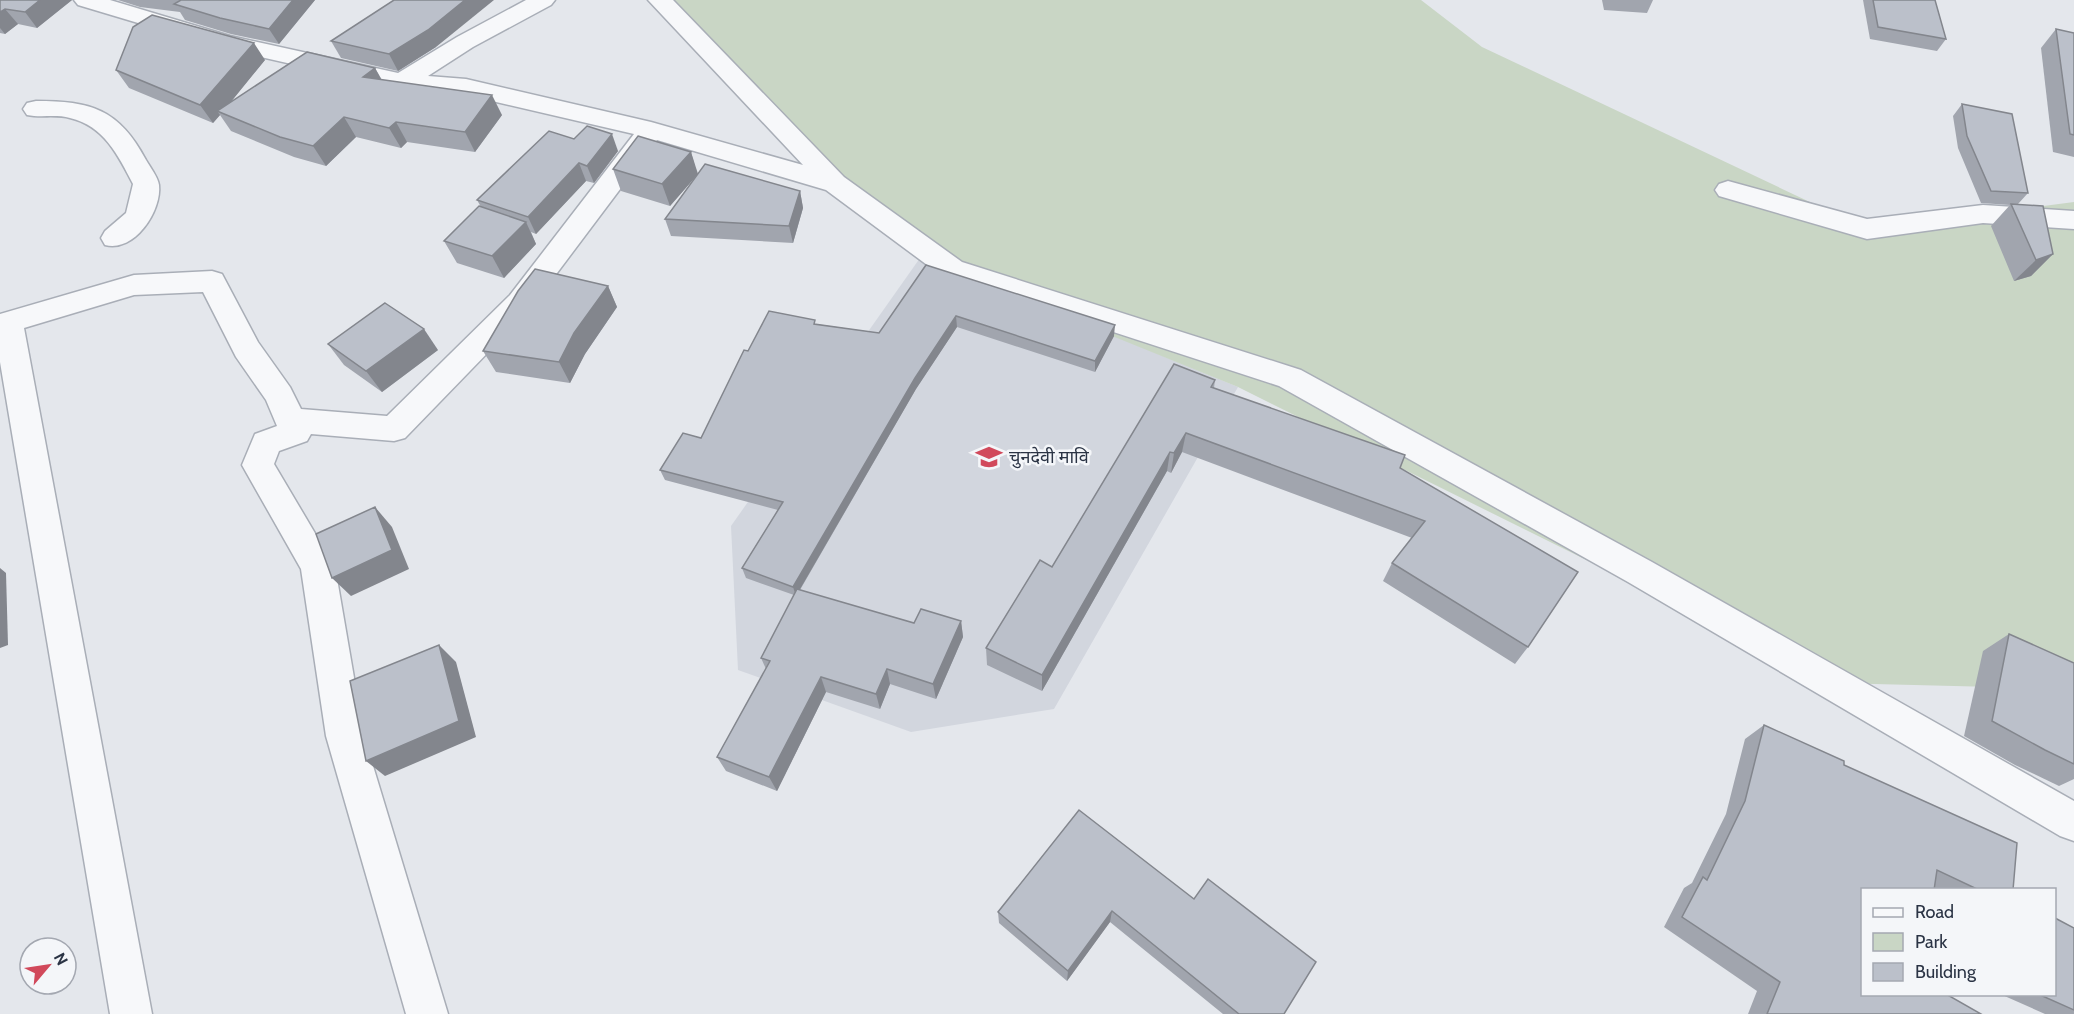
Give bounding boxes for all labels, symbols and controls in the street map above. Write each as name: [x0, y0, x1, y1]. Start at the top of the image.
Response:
school or university icon: चुनदेवी मावि: [974, 442, 1004, 472]
place label: चुनदेवी मावि: [1009, 446, 1090, 469]
legend: [1861, 888, 2056, 996]
text: Road: [1915, 901, 1954, 923]
text: Park: [1915, 931, 1948, 953]
north arrow: [18, 936, 78, 996]
text: N: [50, 949, 72, 969]
text: Building: [1915, 961, 1977, 983]

